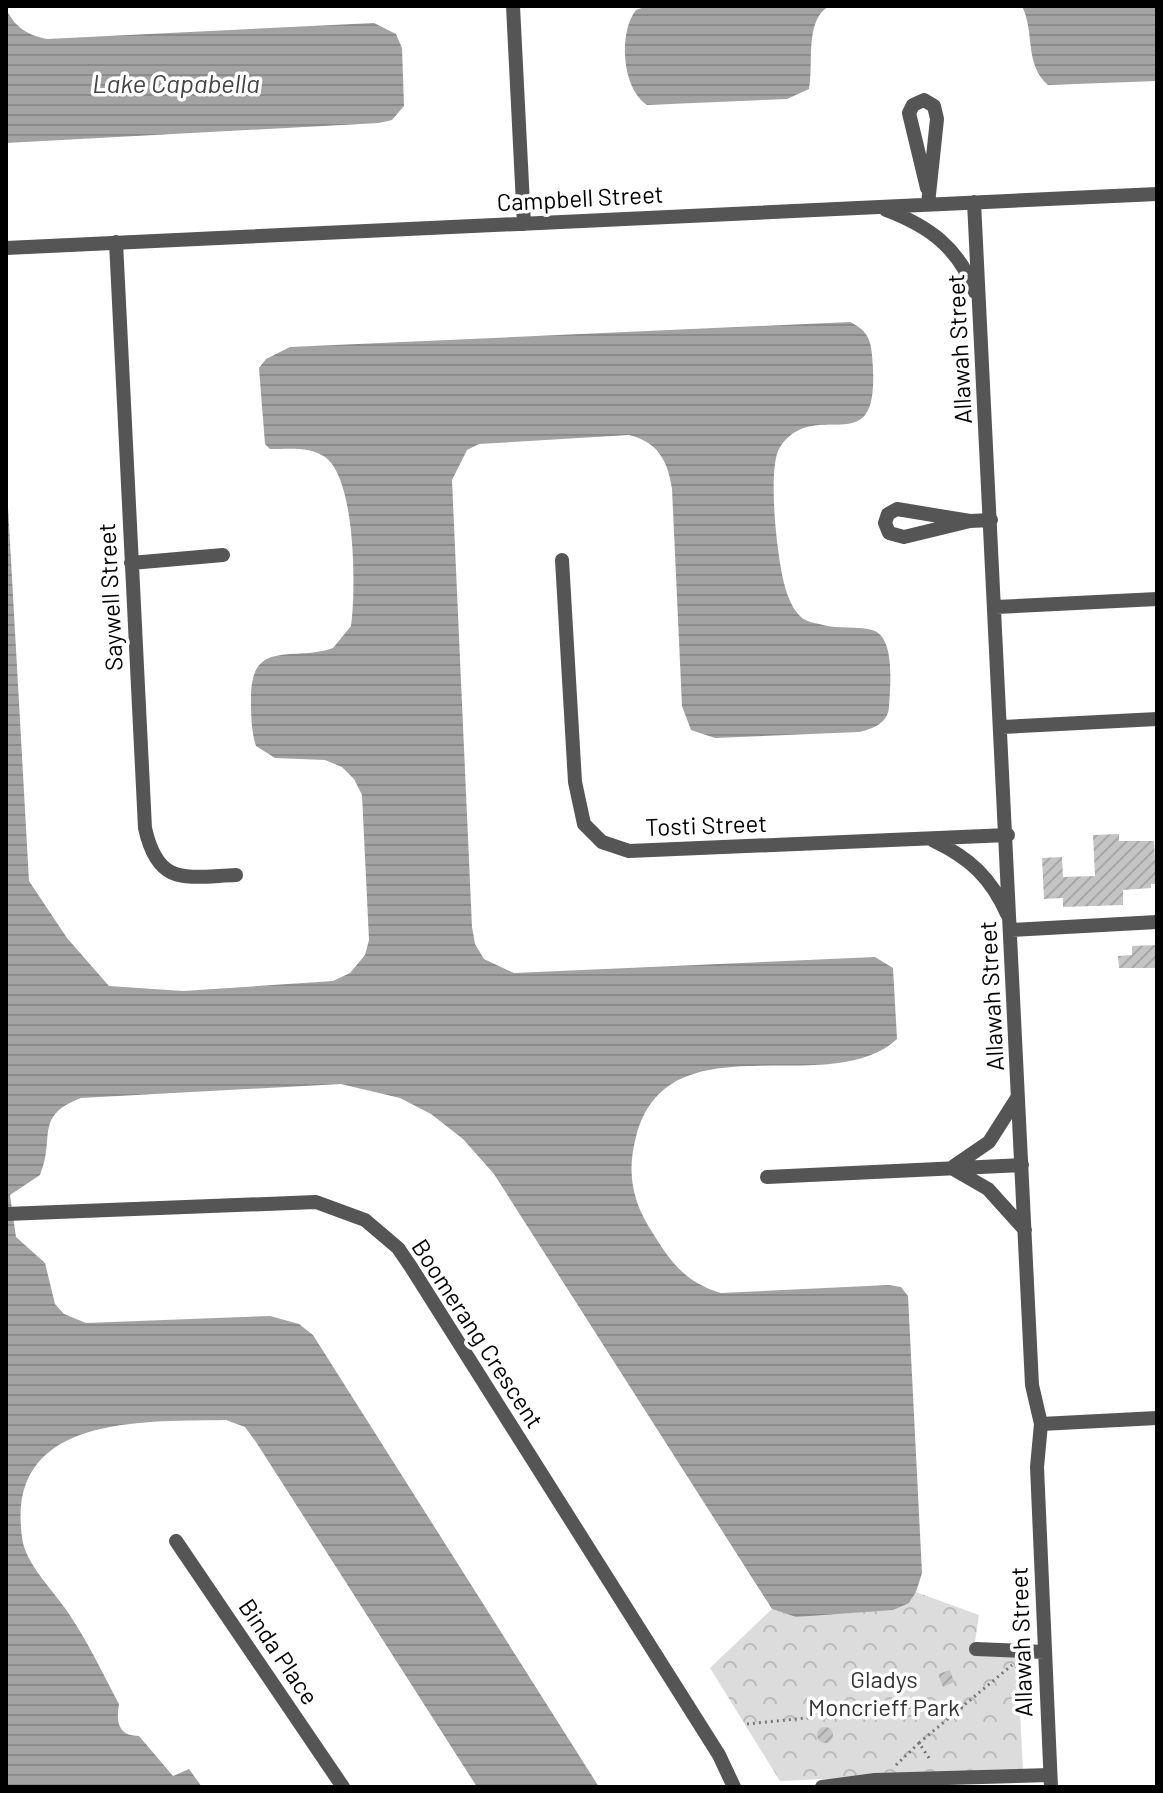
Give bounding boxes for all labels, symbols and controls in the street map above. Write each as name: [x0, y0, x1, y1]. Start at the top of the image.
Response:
water label: Lake Capabella: [92, 67, 260, 98]
street label: Campbell Street: [496, 179, 664, 216]
street label: Allawah Street: [940, 273, 977, 425]
street label: Saywell Street: [91, 522, 128, 672]
street label: Tosti Street: [645, 808, 767, 841]
street label: Allawah Street: [972, 920, 1009, 1072]
street label: Boomerang Crescent: [406, 1233, 550, 1433]
street label: Allawah Street: [1003, 1566, 1038, 1718]
street label: Binda Place: [233, 1593, 325, 1710]
park label: Gladys Moncrieff Park: [808, 1664, 960, 1721]

